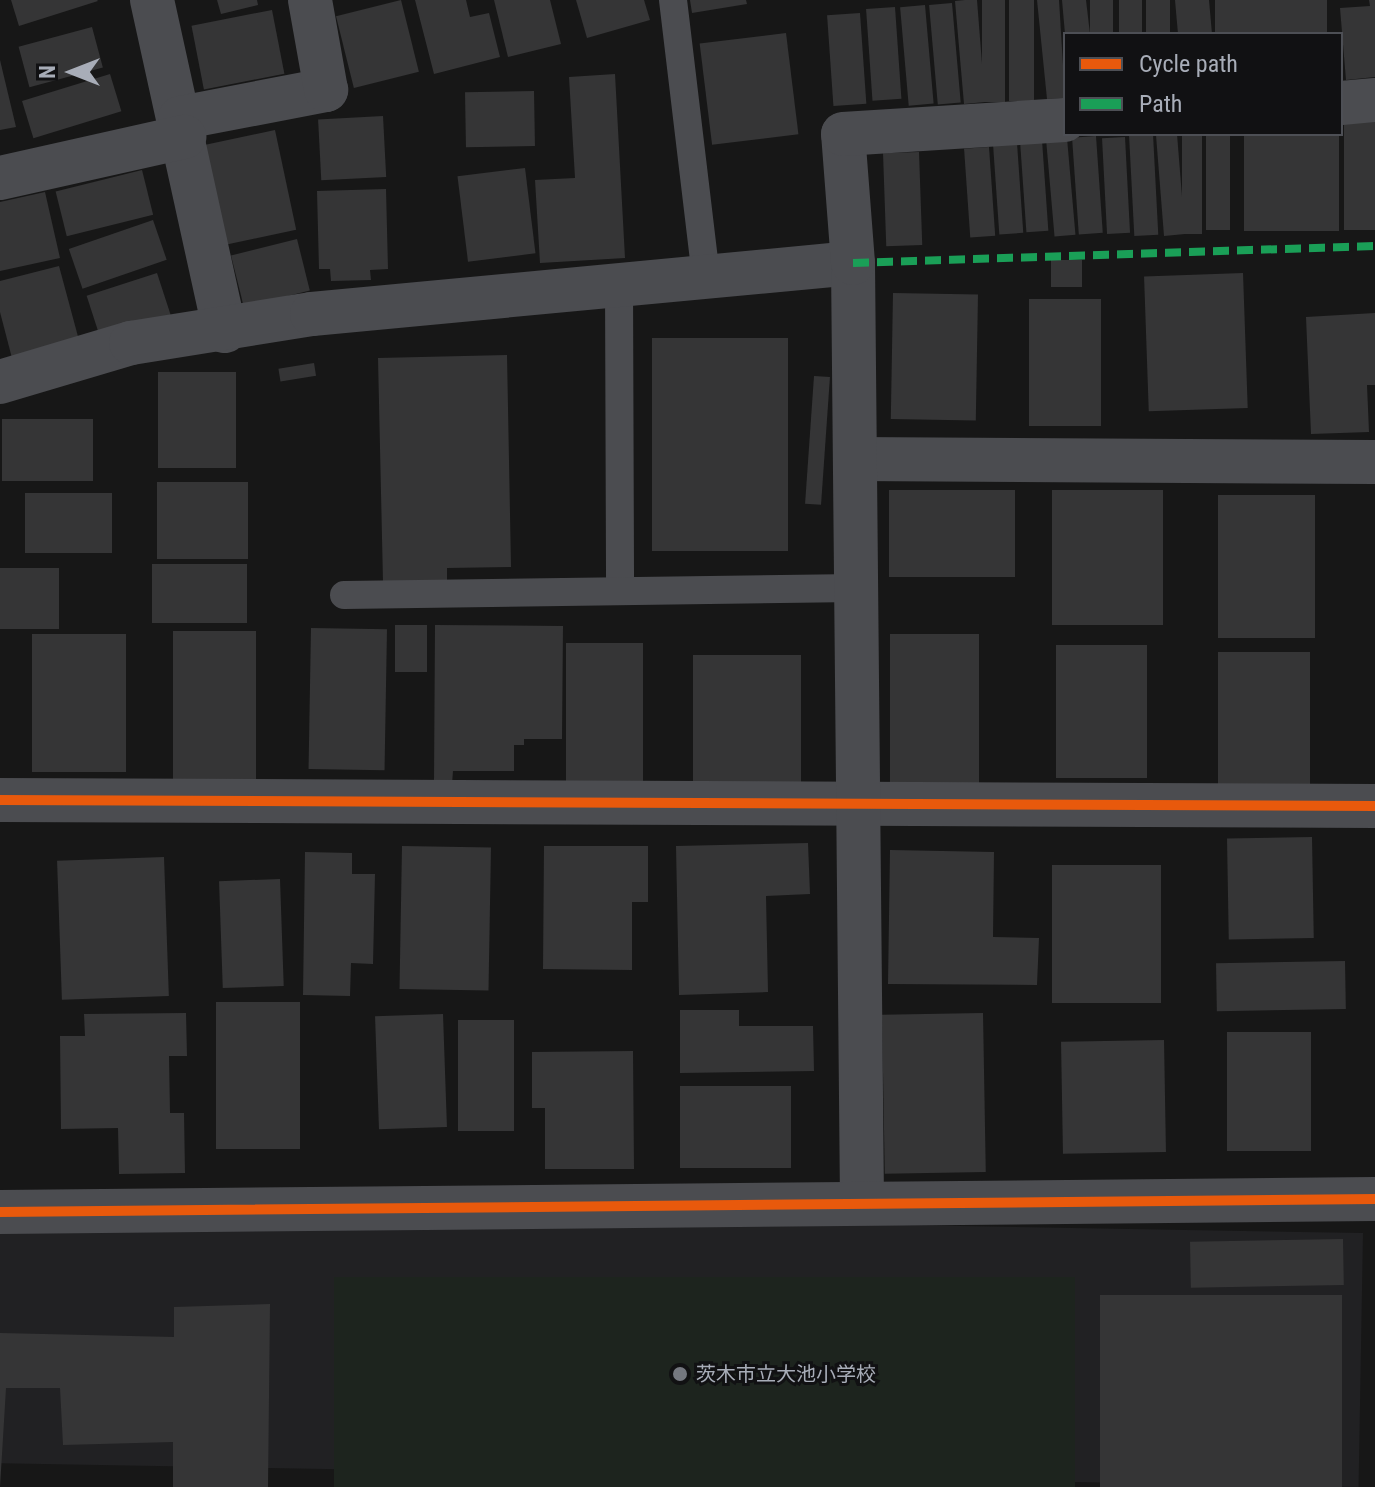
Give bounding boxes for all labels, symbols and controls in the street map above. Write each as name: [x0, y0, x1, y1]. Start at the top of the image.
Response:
north arrow: [32, 32, 112, 112]
legend: [1063, 32, 1343, 136]
text: Cycle path: [1139, 50, 1238, 78]
text: N: [35, 65, 60, 79]
text: Path: [1139, 90, 1182, 118]
place label: 茨木市立大池小学校: [696, 1362, 876, 1386]
marker: 茨木市立大池小学校: [671, 1365, 689, 1383]

